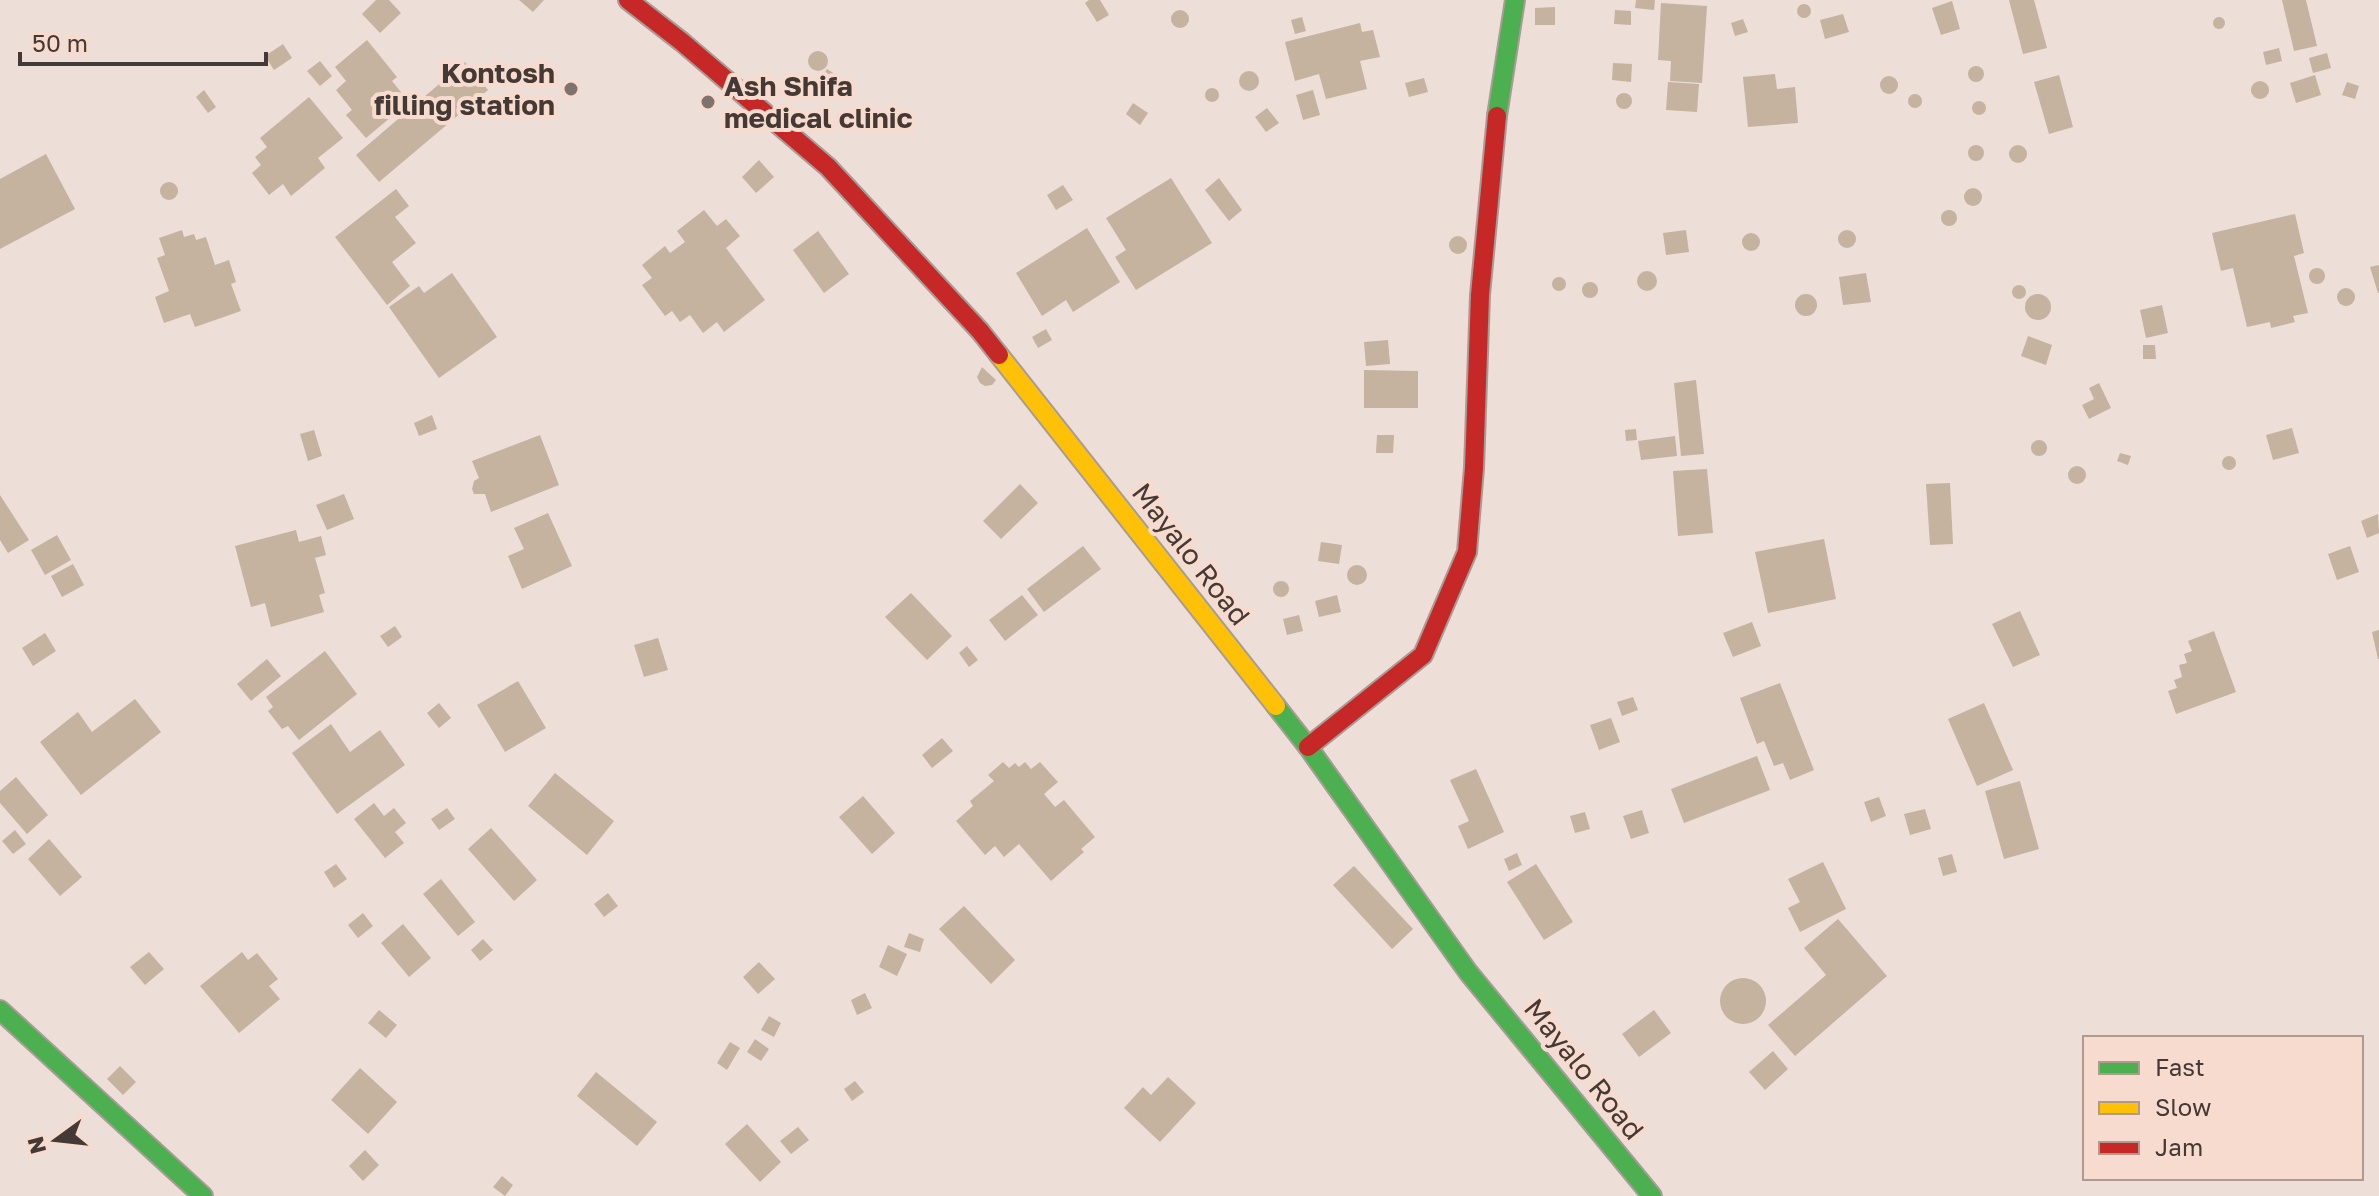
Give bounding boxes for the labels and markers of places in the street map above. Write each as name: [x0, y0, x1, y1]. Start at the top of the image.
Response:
place label: Kontosh filling station: [374, 56, 555, 121]
place label: Ash Shifa medical clinic: [724, 69, 913, 134]
marker: Kontosh filling station: [562, 80, 580, 98]
marker: Ash Shifa medical clinic: [699, 93, 717, 111]

